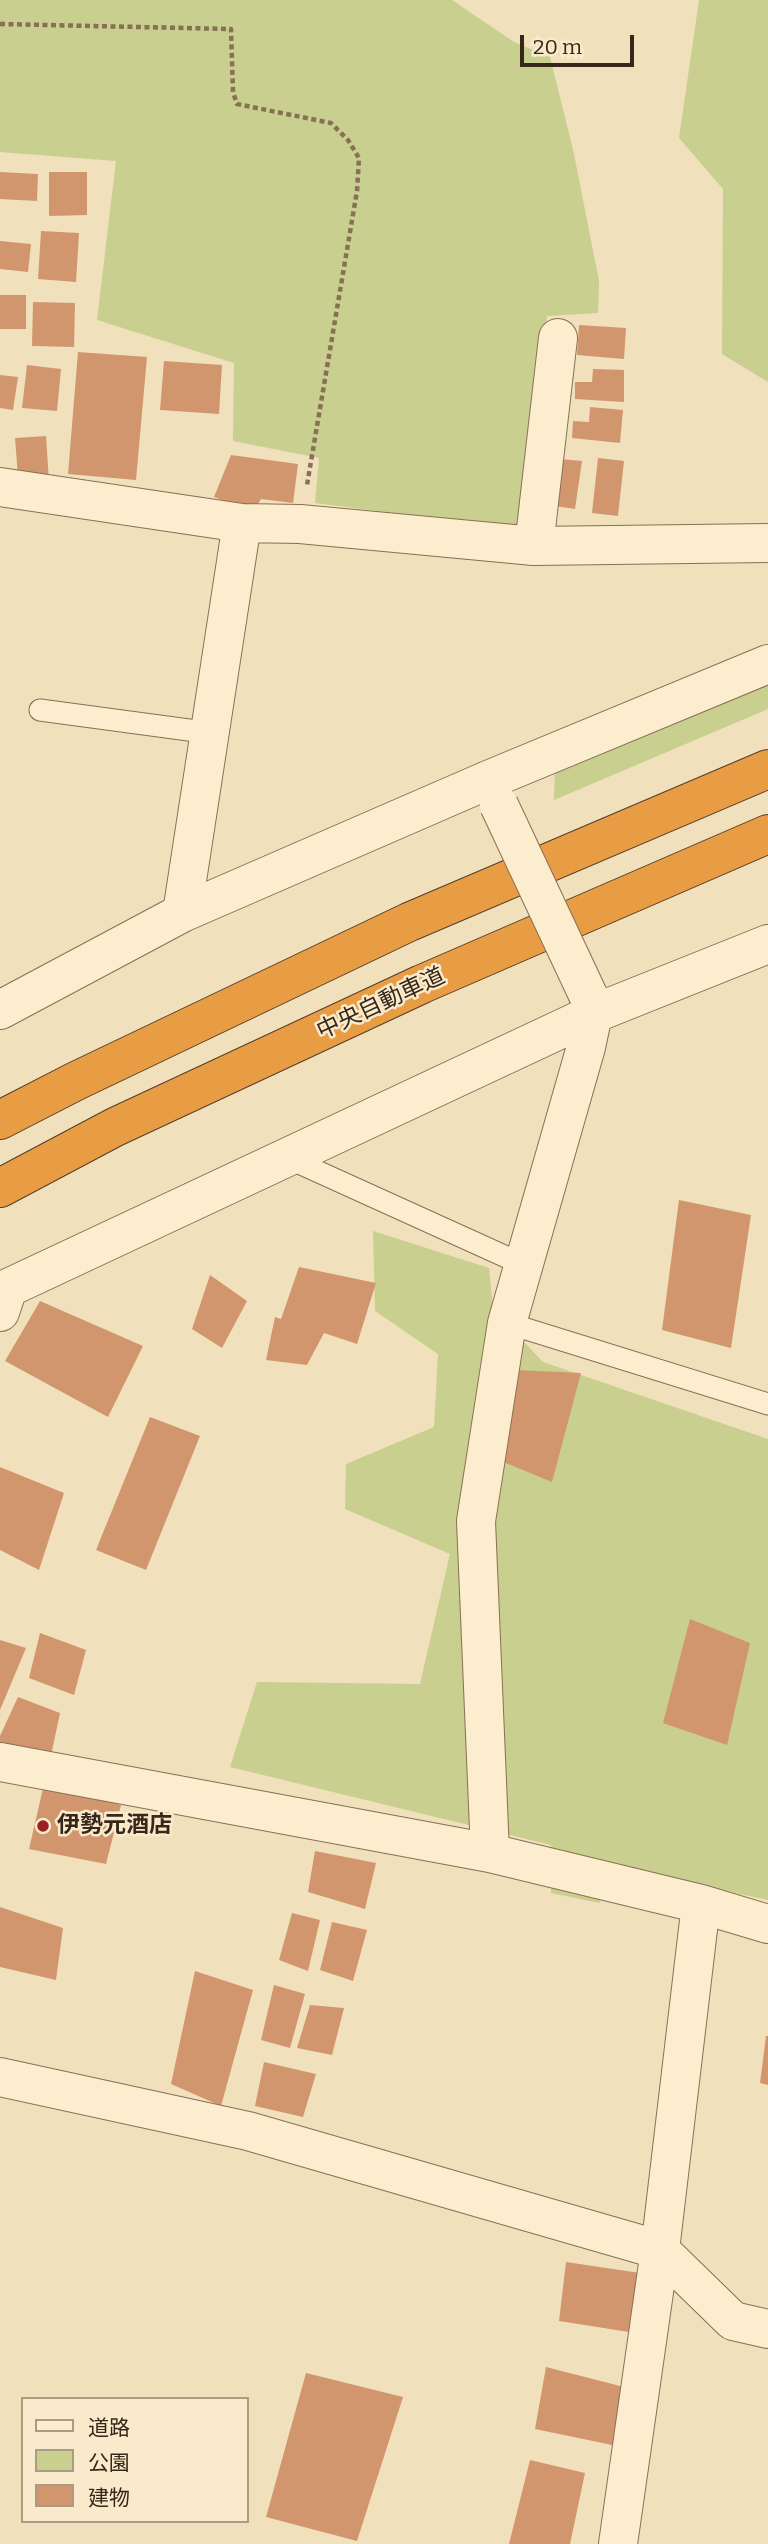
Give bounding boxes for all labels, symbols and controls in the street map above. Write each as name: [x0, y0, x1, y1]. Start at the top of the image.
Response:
scale bar: [523, 21, 637, 65]
text: 20 m: [533, 34, 582, 60]
street label: 中央自動車道: [313, 962, 449, 1046]
place label: 伊勢元酒店: [57, 1812, 172, 1840]
marker: 伊勢元酒店: [35, 1818, 51, 1834]
legend: [21, 2397, 248, 2523]
text: 道路: [88, 2415, 130, 2441]
text: 公園: [88, 2450, 130, 2476]
text: 建物: [88, 2485, 130, 2511]

